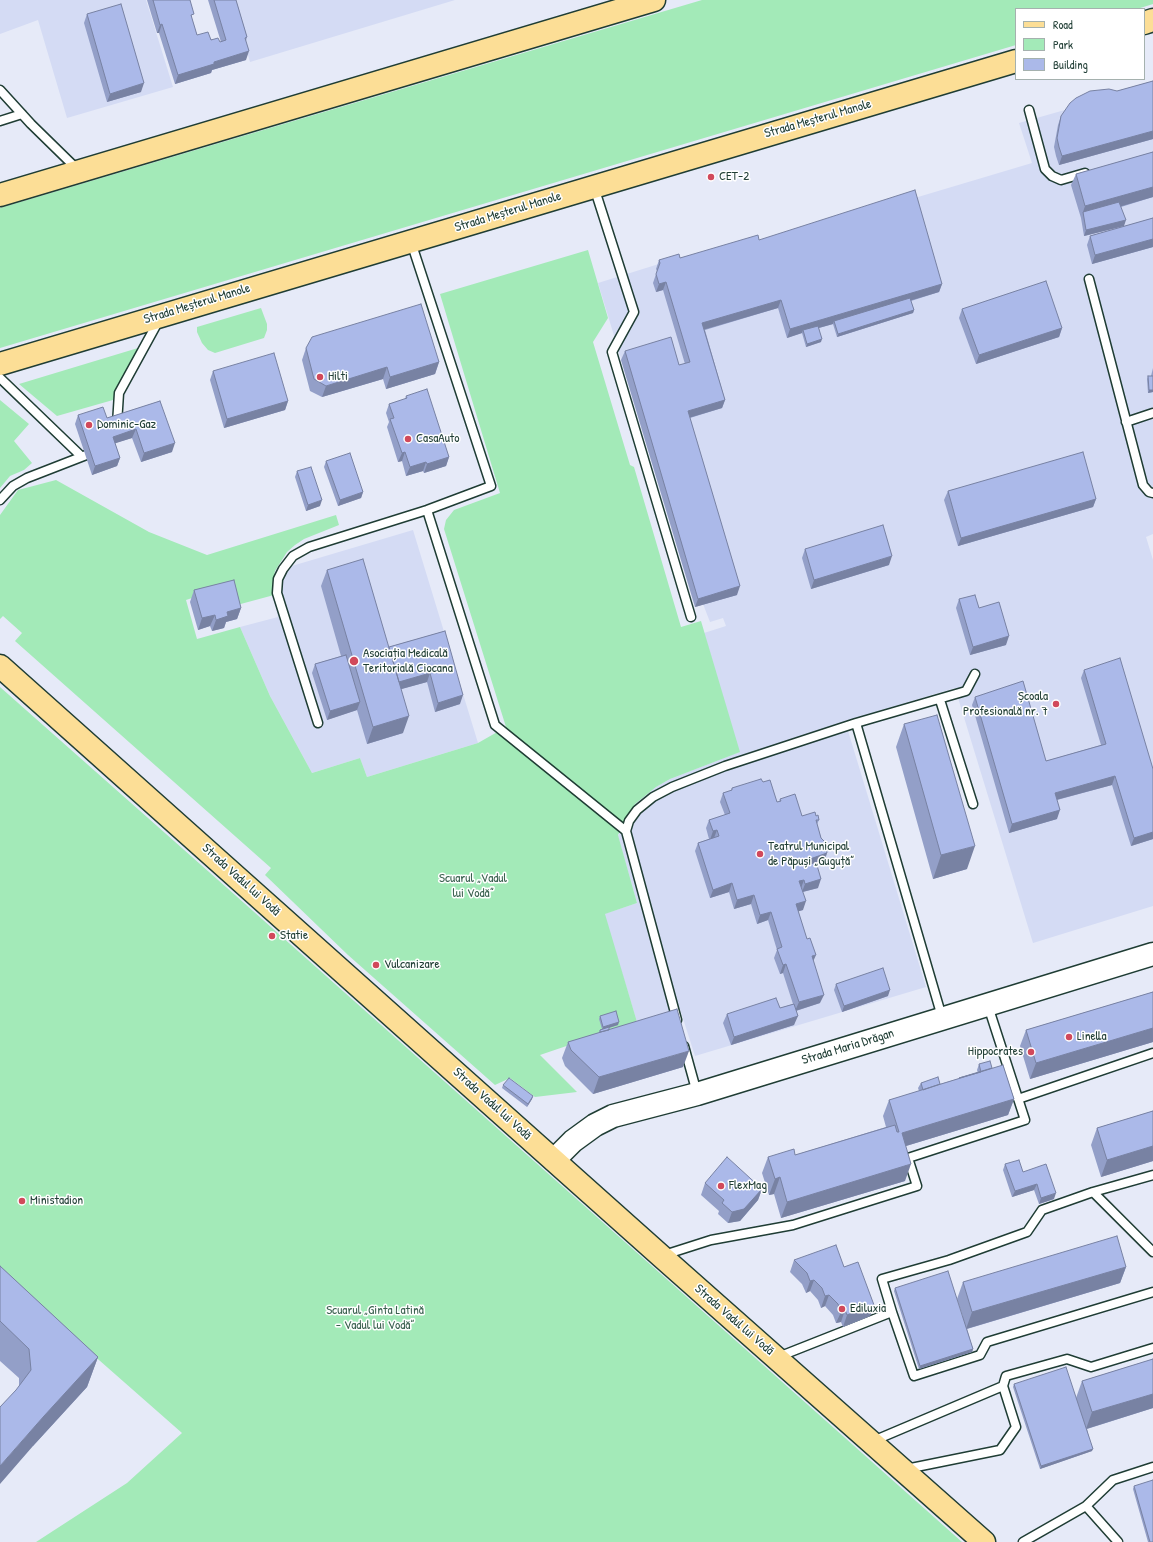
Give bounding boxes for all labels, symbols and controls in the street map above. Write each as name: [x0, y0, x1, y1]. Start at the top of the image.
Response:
legend: [1015, 8, 1145, 80]
text: Road: [1053, 16, 1073, 33]
text: Park: [1053, 36, 1073, 53]
text: Building: [1053, 56, 1088, 73]
street label: Strada Meșterul Manole: [763, 96, 873, 142]
place label: CET-2: [719, 169, 749, 185]
marker: CET-2: [706, 172, 716, 182]
street label: Strada Meșterul Manole: [453, 188, 563, 236]
street label: Strada Meșterul Manole: [142, 280, 252, 328]
place label: Hilti: [328, 369, 348, 385]
marker: Hilti: [315, 372, 325, 382]
place label: Dominic-Gaz: [97, 417, 156, 433]
marker: Dominic-Gaz: [84, 420, 94, 430]
place label: CasaAuto: [416, 431, 460, 447]
marker: CasaAuto: [403, 434, 413, 444]
place label: Asociația Medicală Teritorială Ciocana: [363, 646, 453, 677]
marker: Asociația Medicală Teritorială Ciocana: [348, 655, 360, 667]
place label: Școala Profesională nr. 7: [963, 689, 1048, 720]
marker: Școala Profesională nr. 7: [1051, 699, 1061, 709]
place label: Teatrul Municipal de Păpuși „Guguță”: [768, 839, 854, 870]
street label: Strada Vadul lui Vodă: [199, 841, 283, 919]
marker: Teatrul Municipal de Păpuși „Guguță”: [755, 849, 765, 859]
park label: Scuarul „Vadul lui Vodă”: [439, 871, 507, 902]
place label: Statie: [280, 928, 308, 944]
marker: Statie: [267, 931, 277, 941]
place label: Vulcanizare: [384, 957, 440, 973]
marker: Vulcanizare: [371, 960, 381, 970]
street label: Strada Maria Drăgan: [800, 1026, 896, 1068]
place label: Linella: [1077, 1029, 1106, 1045]
marker: Linella: [1064, 1032, 1074, 1042]
place label: Hippocrates: [968, 1044, 1023, 1060]
marker: Hippocrates: [1026, 1047, 1036, 1057]
street label: Strada Vadul lui Vodă: [450, 1065, 534, 1143]
place label: FlexMag: [729, 1178, 767, 1194]
marker: FlexMag: [716, 1181, 726, 1191]
place label: Ministadion: [30, 1193, 83, 1209]
marker: Ministadion: [17, 1196, 27, 1206]
street label: Strada Vadul lui Vodă: [691, 1281, 777, 1359]
place label: Ediluxia: [850, 1301, 886, 1317]
park label: Scuarul „Ginta Latină - Vadul lui Vodă”: [326, 1303, 424, 1334]
marker: Ediluxia: [837, 1304, 847, 1314]

